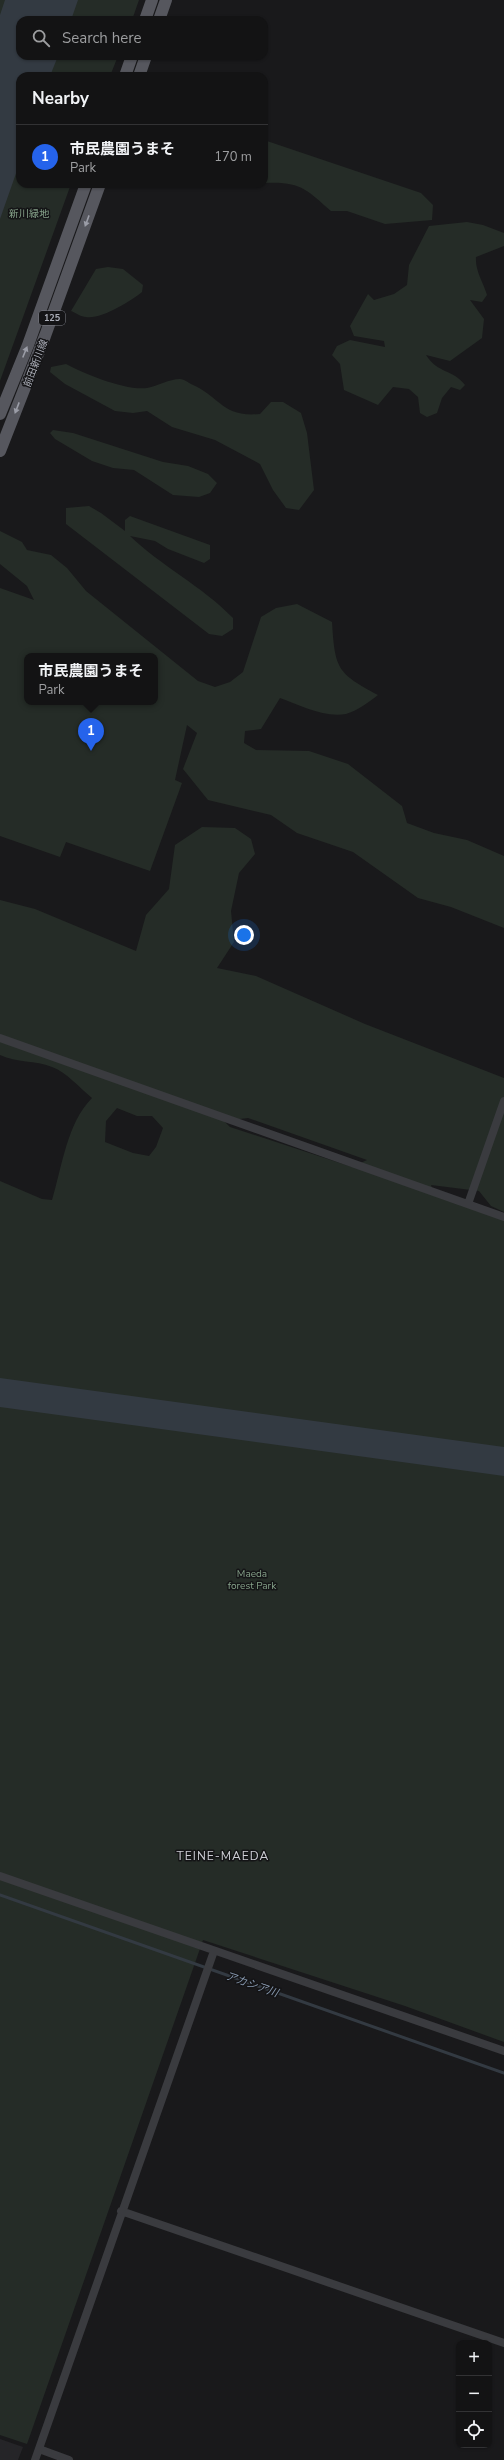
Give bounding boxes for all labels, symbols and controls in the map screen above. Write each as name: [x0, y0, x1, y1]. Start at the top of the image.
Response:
search box: [16, 16, 268, 60]
icon: search: [30, 27, 52, 49]
text: Search here: [62, 28, 142, 48]
text: Nearby: [32, 87, 89, 110]
text: 市民農園うまそ: [70, 139, 175, 159]
text: 1: [41, 148, 49, 166]
text: 170 m: [214, 148, 252, 166]
text: Park: [70, 159, 96, 177]
park label: 新川緑地: [9, 207, 50, 221]
one-way arrow: [83, 215, 89, 227]
road number: 125: [39, 311, 65, 325]
street label: 前田新川線: [20, 338, 51, 389]
one-way arrow: [22, 345, 28, 357]
one-way arrow: [14, 403, 20, 414]
popup: [24, 653, 158, 705]
text: 市民農園うまそ: [38, 661, 144, 681]
text: Park: [38, 681, 64, 699]
pin: 1: [78, 718, 104, 751]
your location: [234, 925, 254, 945]
park label: Maeda forest Park: [228, 1567, 277, 1593]
district label: TEINE-MAEDA: [177, 1848, 269, 1864]
water label: アカシア川: [223, 1968, 281, 2001]
map controls: [456, 2340, 492, 2448]
button: +: [456, 2340, 492, 2376]
button: −: [456, 2376, 492, 2412]
button: locate: [456, 2412, 492, 2448]

